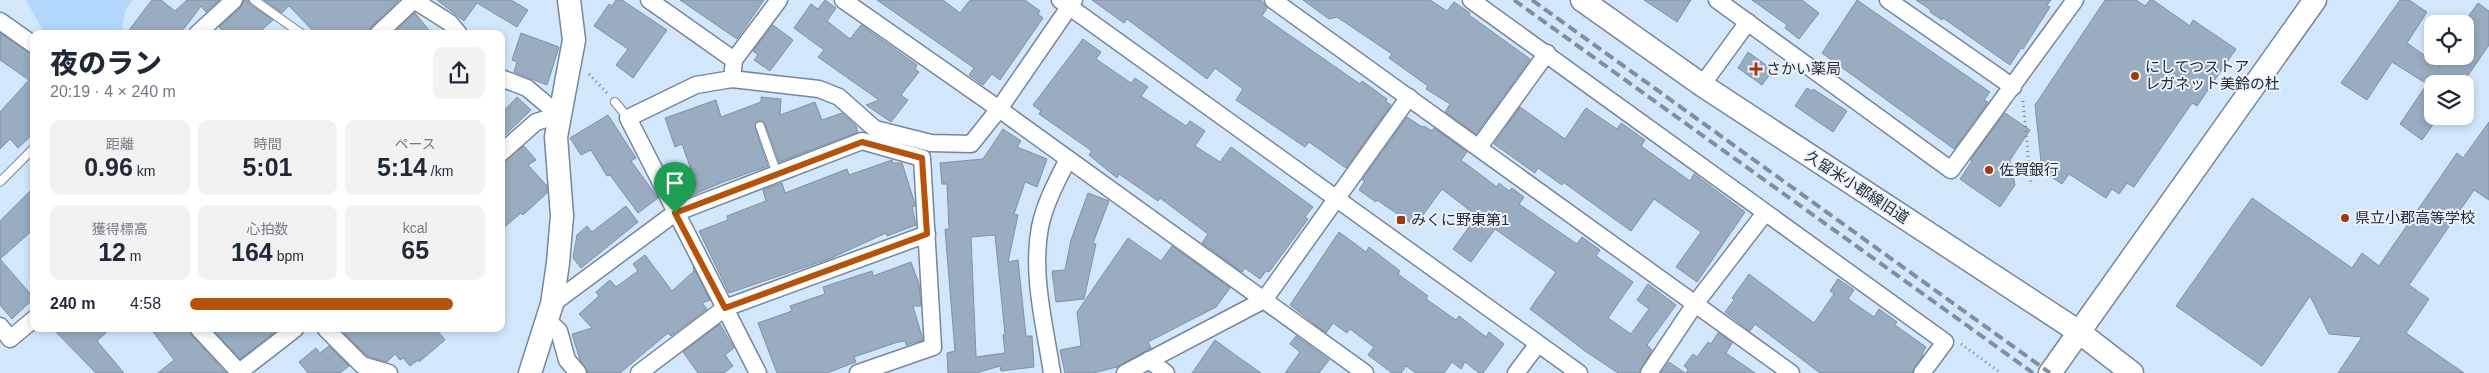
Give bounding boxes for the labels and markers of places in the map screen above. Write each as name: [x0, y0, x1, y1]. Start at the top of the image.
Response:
place label: にしてつストア レガネット美鈴の杜: [2145, 58, 2280, 92]
place label: さかい薬局: [1766, 60, 1841, 77]
marker: さかい薬局: [1750, 63, 1762, 75]
marker: にしてつストア レガネット美鈴の杜: [2129, 70, 2141, 82]
place label: 佐賀銀行: [1999, 161, 2059, 178]
pin: [654, 162, 696, 213]
marker: 佐賀銀行: [1983, 164, 1995, 176]
place label: 県立小郡高等学校: [2355, 209, 2475, 226]
place label: みくに野東第1: [1411, 211, 1509, 228]
marker: 県立小郡高等学校: [2339, 212, 2351, 224]
marker: みくに野東第1: [1395, 214, 1407, 226]

